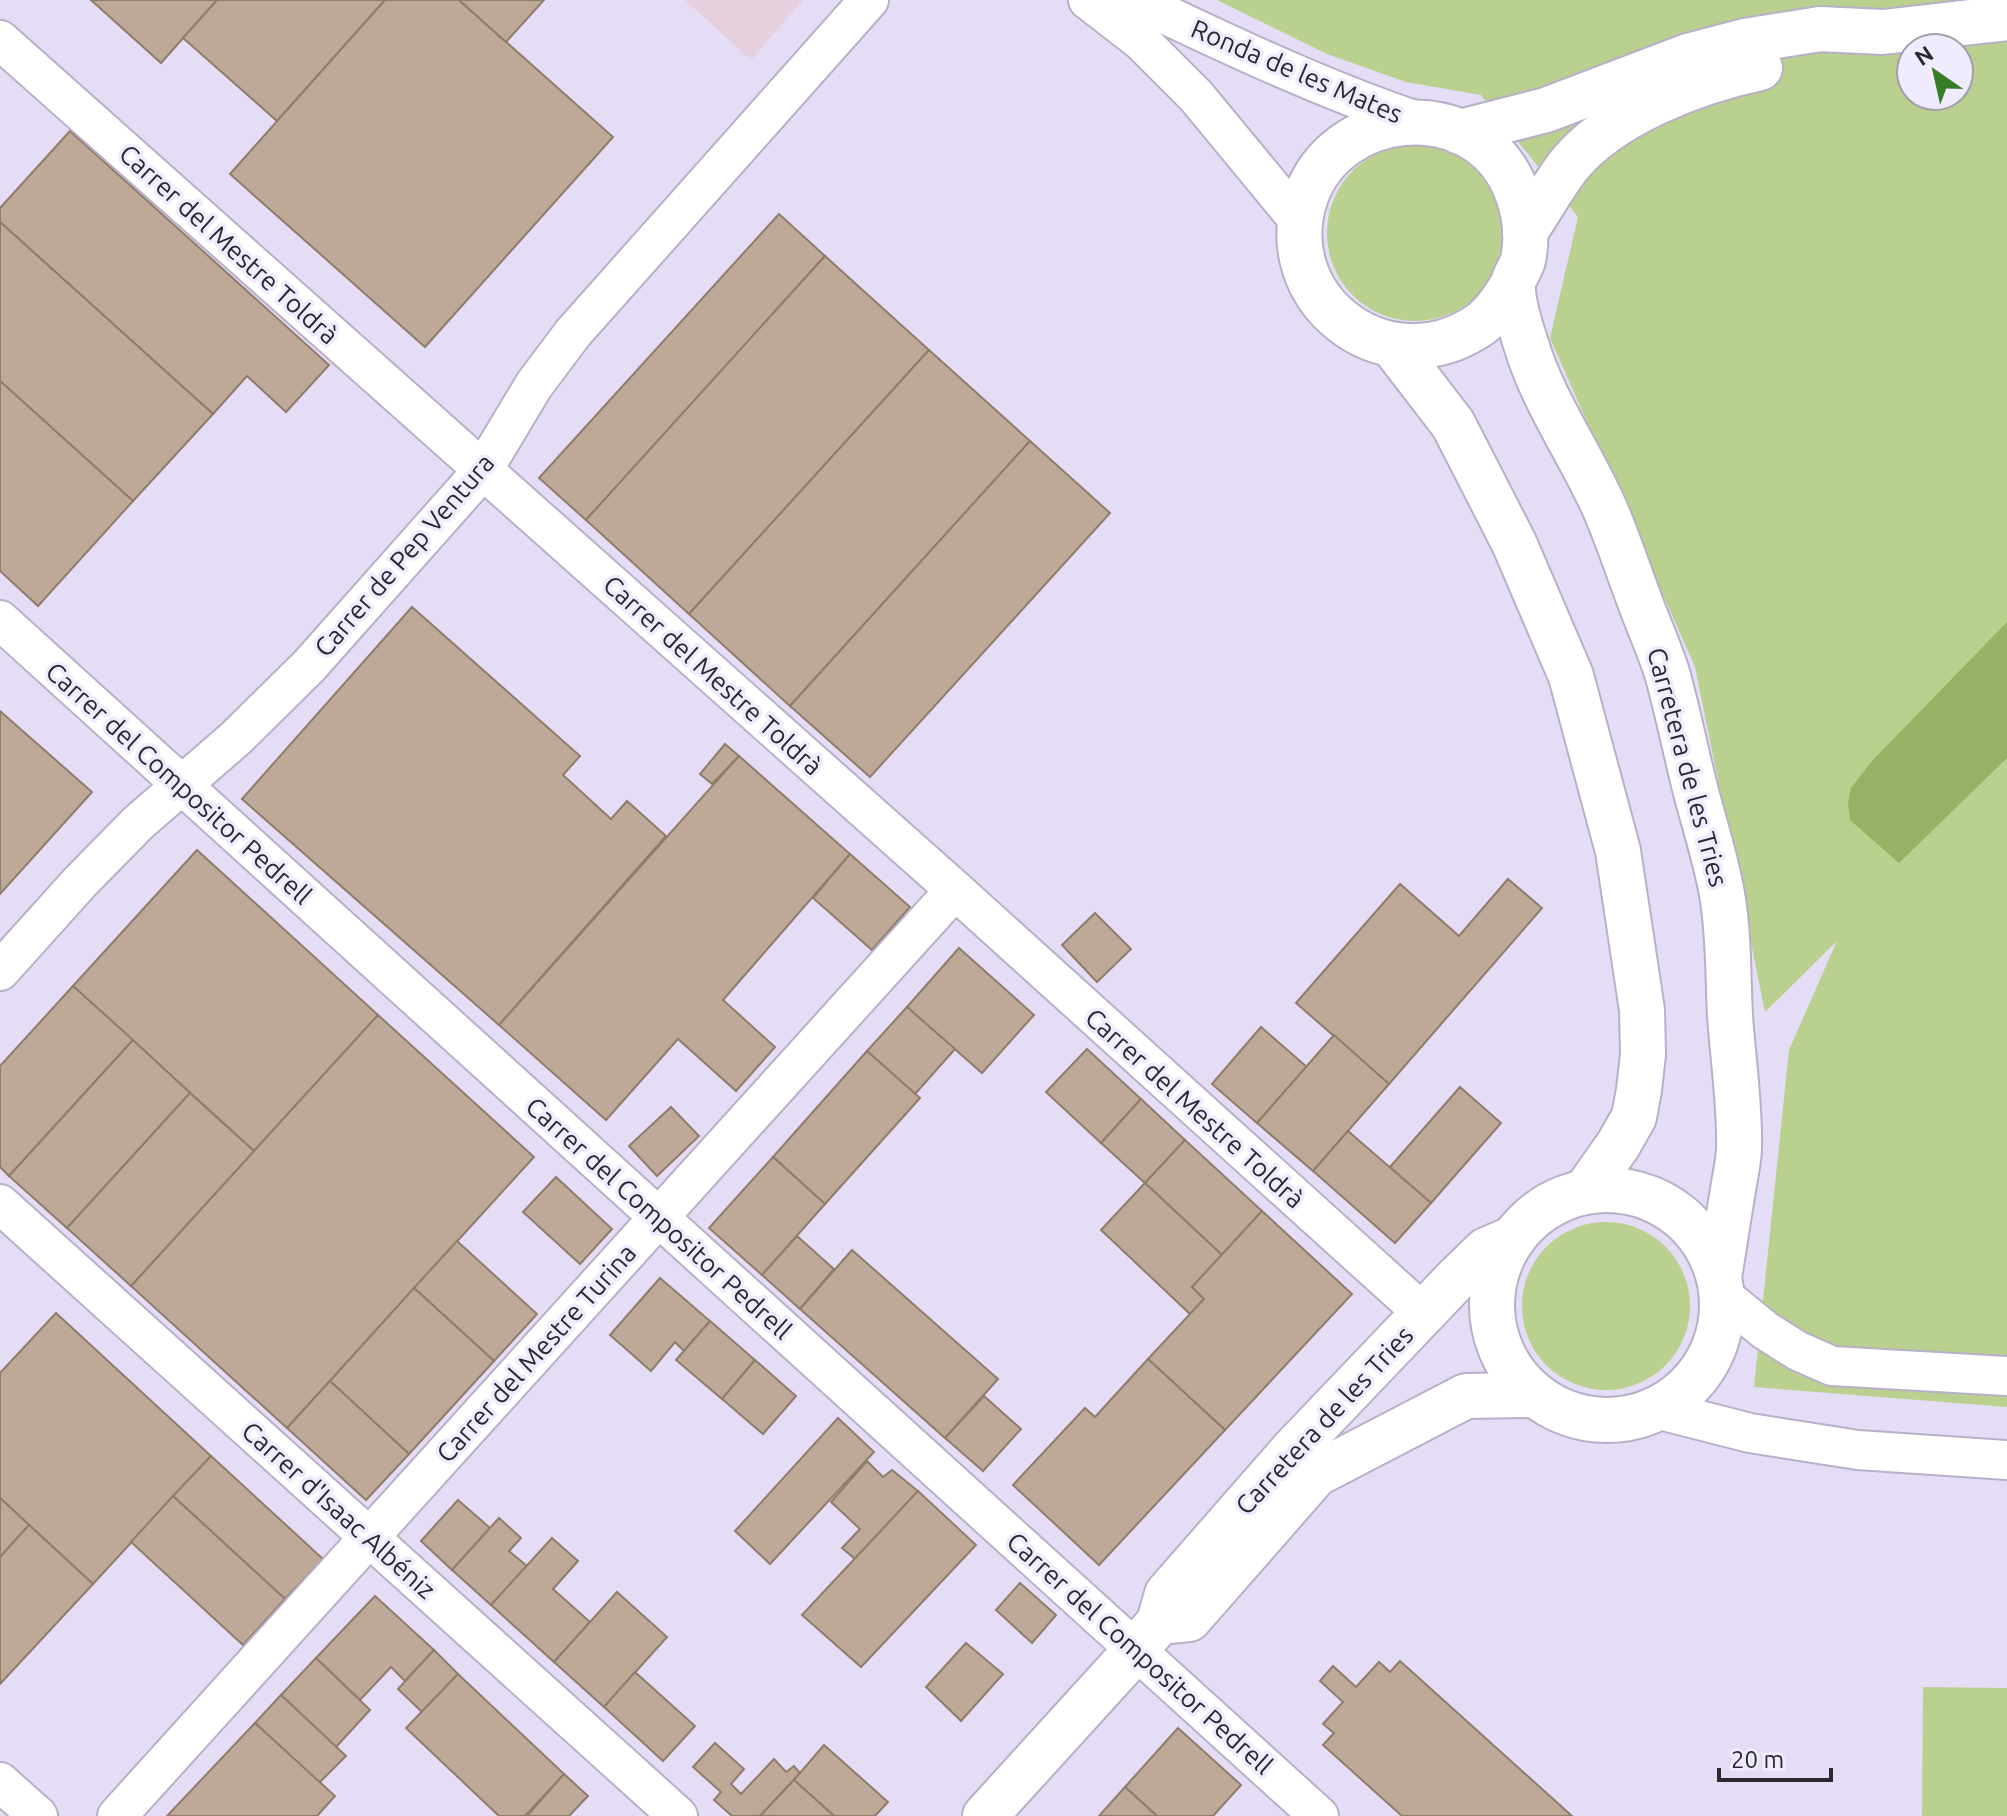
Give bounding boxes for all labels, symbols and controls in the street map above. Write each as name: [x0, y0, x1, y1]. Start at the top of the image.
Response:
street label: Ronda de les Mates: [1187, 13, 1407, 129]
north arrow: [1895, 32, 1975, 112]
text: N: [1910, 40, 1937, 70]
street label: Carrer del Mestre Toldrà: [114, 138, 344, 350]
street label: Carrer de Pep Ventura: [308, 448, 500, 662]
street label: Carrer del Mestre Toldrà: [598, 569, 828, 781]
street label: Carretera de les Tries: [1642, 644, 1734, 890]
street label: Carrer del Compositor Pedrell: [40, 656, 318, 910]
street label: Carrer del Mestre Toldrà: [1080, 1002, 1310, 1214]
street label: Carrer del Compositor Pedrell: [520, 1091, 798, 1345]
street label: Carrer del Mestre Turina: [431, 1238, 641, 1468]
street label: Carretera de les Tries: [1229, 1320, 1419, 1520]
street label: Carrer d'Isaac Albéniz: [236, 1416, 442, 1604]
street label: Carrer del Compositor Pedrell: [1001, 1526, 1279, 1780]
scale bar: [1719, 1732, 1831, 1782]
text: 20 m: [1731, 1746, 1784, 1773]

